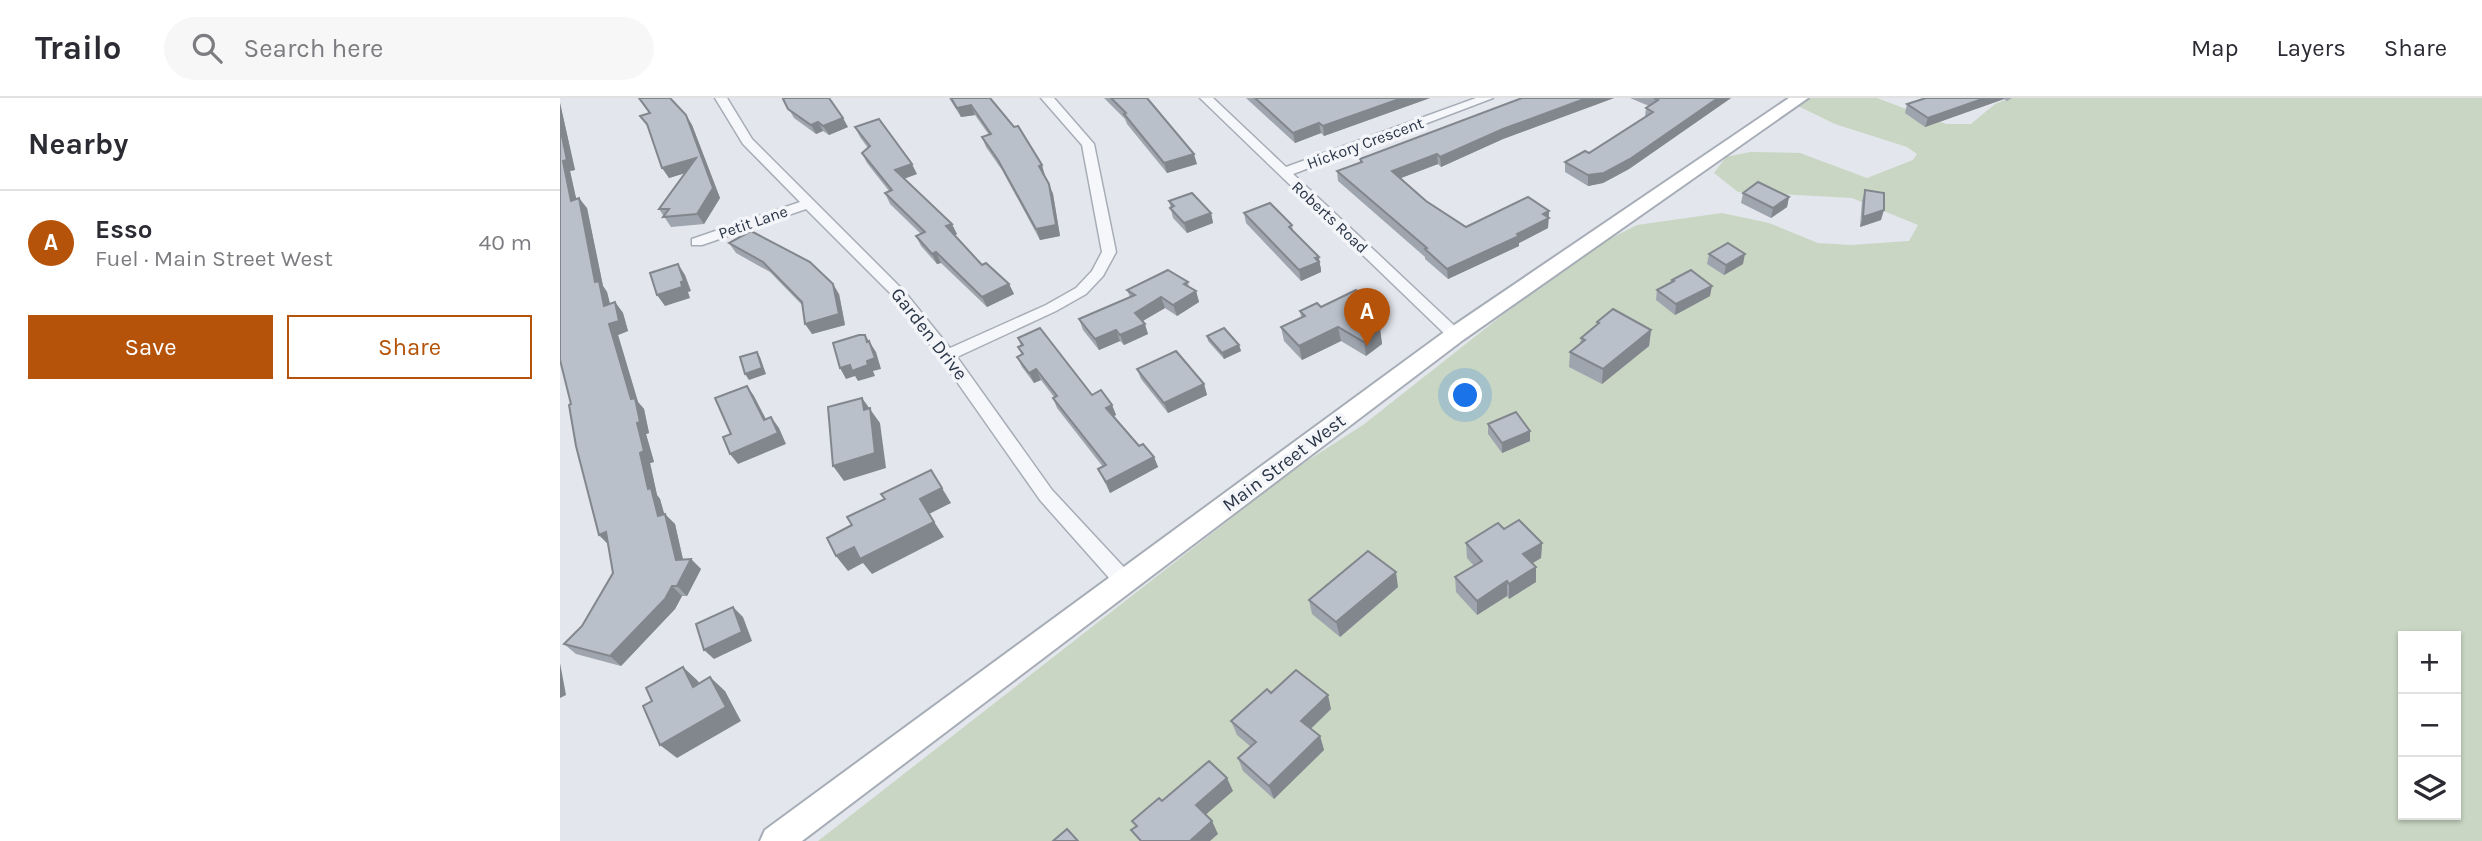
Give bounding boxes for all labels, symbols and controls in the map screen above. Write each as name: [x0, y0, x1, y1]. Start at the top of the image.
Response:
search box: [164, 17, 654, 80]
text: Trailo: [35, 29, 122, 67]
icon: search: [188, 29, 226, 67]
text: Search here: [244, 33, 383, 64]
text: Map: [2191, 34, 2239, 62]
text: Layers: [2277, 34, 2346, 62]
text: Share: [2384, 34, 2447, 62]
street label: Hickory Crescent: [1304, 113, 1426, 173]
text: Nearby: [28, 126, 128, 162]
street label: Roberts Road: [1288, 177, 1372, 257]
street label: Petit Lane: [716, 201, 790, 243]
text: Esso: [95, 214, 152, 245]
text: A: [44, 229, 58, 256]
text: 40 m: [479, 229, 532, 256]
text: Fuel · Main Street West: [95, 245, 333, 272]
street label: Garden Drive: [886, 284, 972, 384]
pin: A: [1344, 288, 1390, 346]
button: Save: [28, 315, 273, 379]
button: Share: [287, 315, 532, 379]
your location: [1448, 378, 1482, 412]
street label: Main Street West: [1218, 410, 1350, 516]
map controls: [2398, 631, 2461, 820]
button: +: [2398, 631, 2461, 694]
button: −: [2398, 694, 2461, 757]
button: layers: [2398, 757, 2461, 820]

